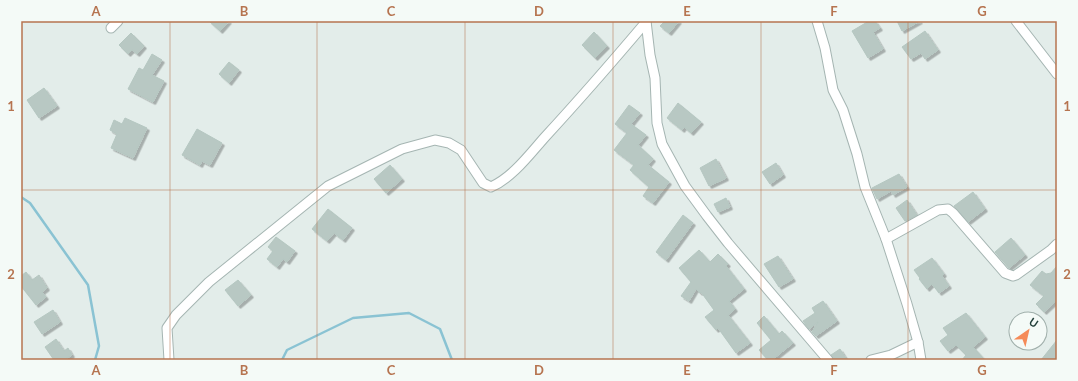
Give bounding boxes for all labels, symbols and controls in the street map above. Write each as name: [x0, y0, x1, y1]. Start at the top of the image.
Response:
text: A: [90, 3, 101, 19]
text: B: [240, 3, 249, 19]
text: C: [387, 3, 396, 19]
text: D: [534, 3, 544, 19]
text: E: [683, 3, 691, 19]
text: F: [830, 3, 838, 19]
text: G: [977, 3, 987, 19]
text: 1: [7, 98, 15, 114]
text: 1: [1063, 98, 1071, 114]
text: 2: [7, 266, 15, 282]
text: 2: [1063, 266, 1071, 282]
north arrow: [1008, 311, 1048, 351]
text: U: [1027, 315, 1041, 330]
text: A: [90, 362, 101, 378]
text: B: [240, 362, 249, 378]
text: C: [387, 362, 396, 378]
text: D: [534, 362, 544, 378]
text: E: [683, 362, 691, 378]
text: F: [830, 362, 838, 378]
text: G: [977, 362, 987, 378]

